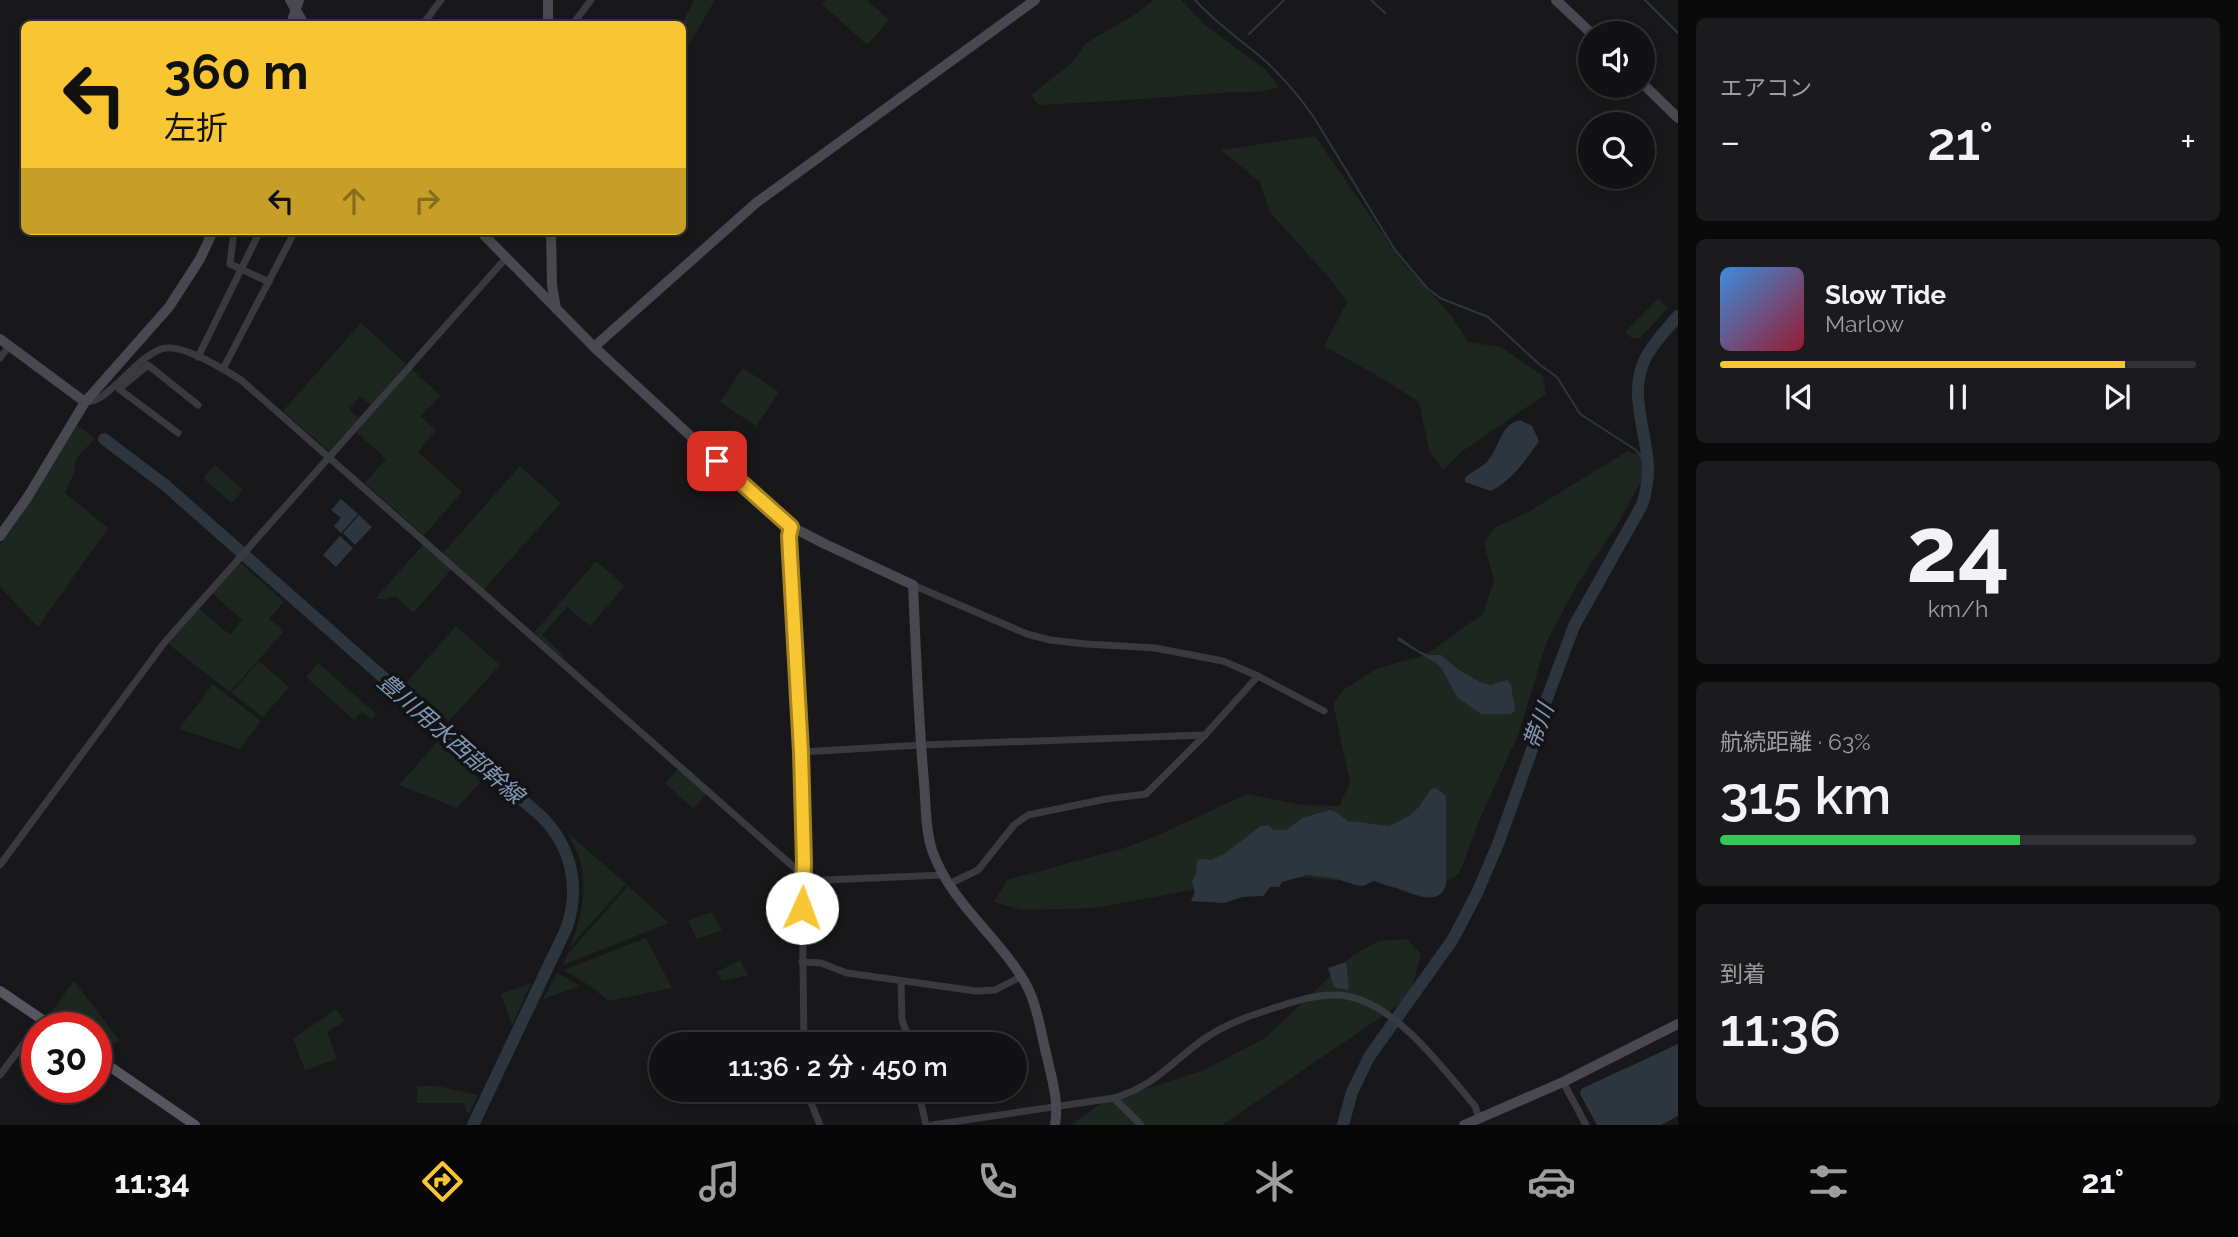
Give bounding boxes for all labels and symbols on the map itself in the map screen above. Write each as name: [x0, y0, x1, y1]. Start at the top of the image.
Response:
pin: [687, 431, 747, 491]
water label: 豊川用水西部幹線: [373, 667, 532, 811]
water label: 帯川: [1517, 697, 1560, 752]
position arrow: [765, 871, 839, 945]
speed limit sign: 30: [21, 1012, 112, 1103]

